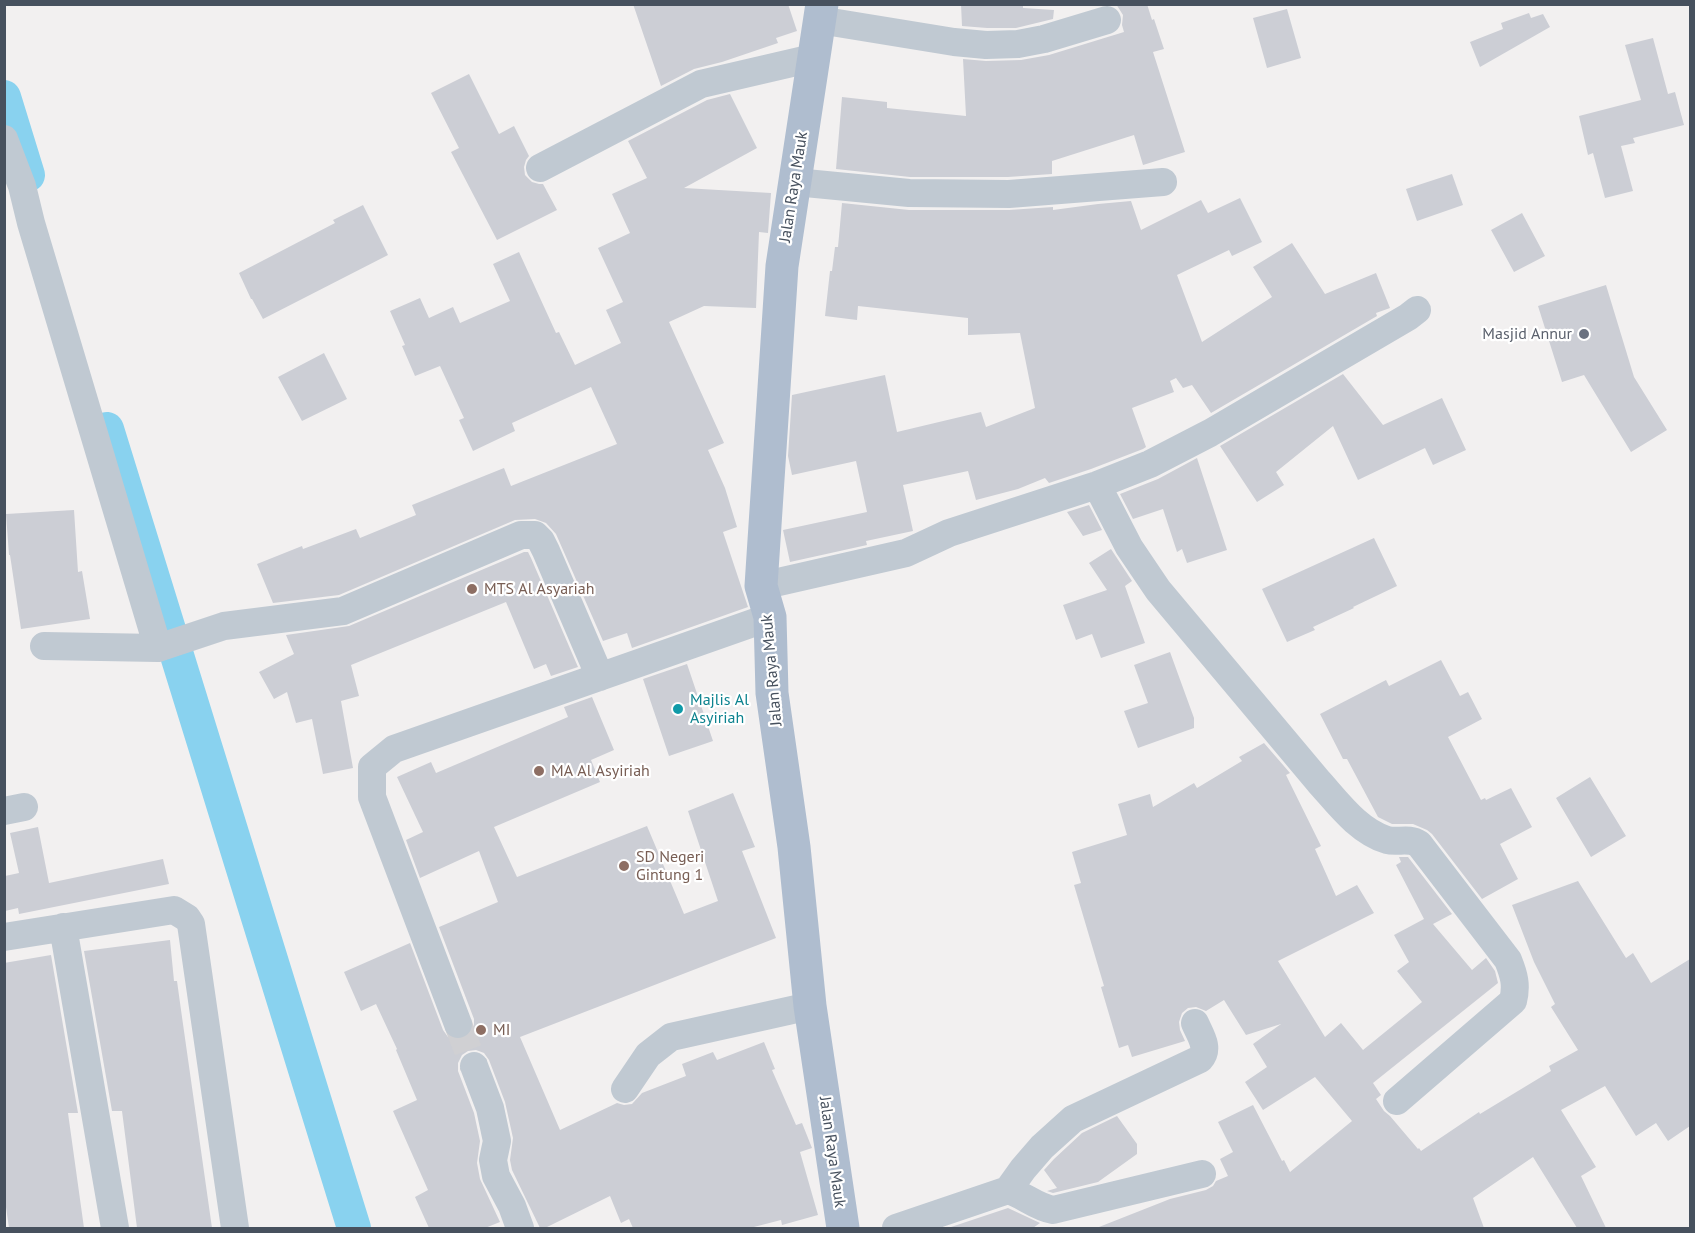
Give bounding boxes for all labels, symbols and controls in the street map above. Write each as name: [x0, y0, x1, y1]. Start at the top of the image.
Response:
street label: Jalan Raya Mauk: [776, 130, 812, 244]
place label: Masjid Annur: [1482, 324, 1572, 344]
marker: Masjid Annur: [1577, 327, 1591, 341]
place label: MTS Al Asyariah: [484, 579, 595, 599]
marker: MTS Al Asyariah: [465, 582, 479, 596]
street label: Jalan Raya Mauk: [758, 613, 786, 727]
place label: Majlis Al Asyiriah: [690, 690, 749, 728]
marker: Majlis Al Asyiriah: [671, 702, 685, 716]
place label: MA Al Asyiriah: [551, 761, 650, 781]
marker: MA Al Asyiriah: [532, 764, 546, 778]
place label: SD Negeri Gintung 1: [636, 847, 704, 885]
marker: SD Negeri Gintung 1: [617, 859, 631, 873]
place label: MI: [493, 1020, 510, 1040]
marker: MI: [474, 1023, 488, 1037]
street label: Jalan Raya Mauk: [815, 1095, 849, 1209]

